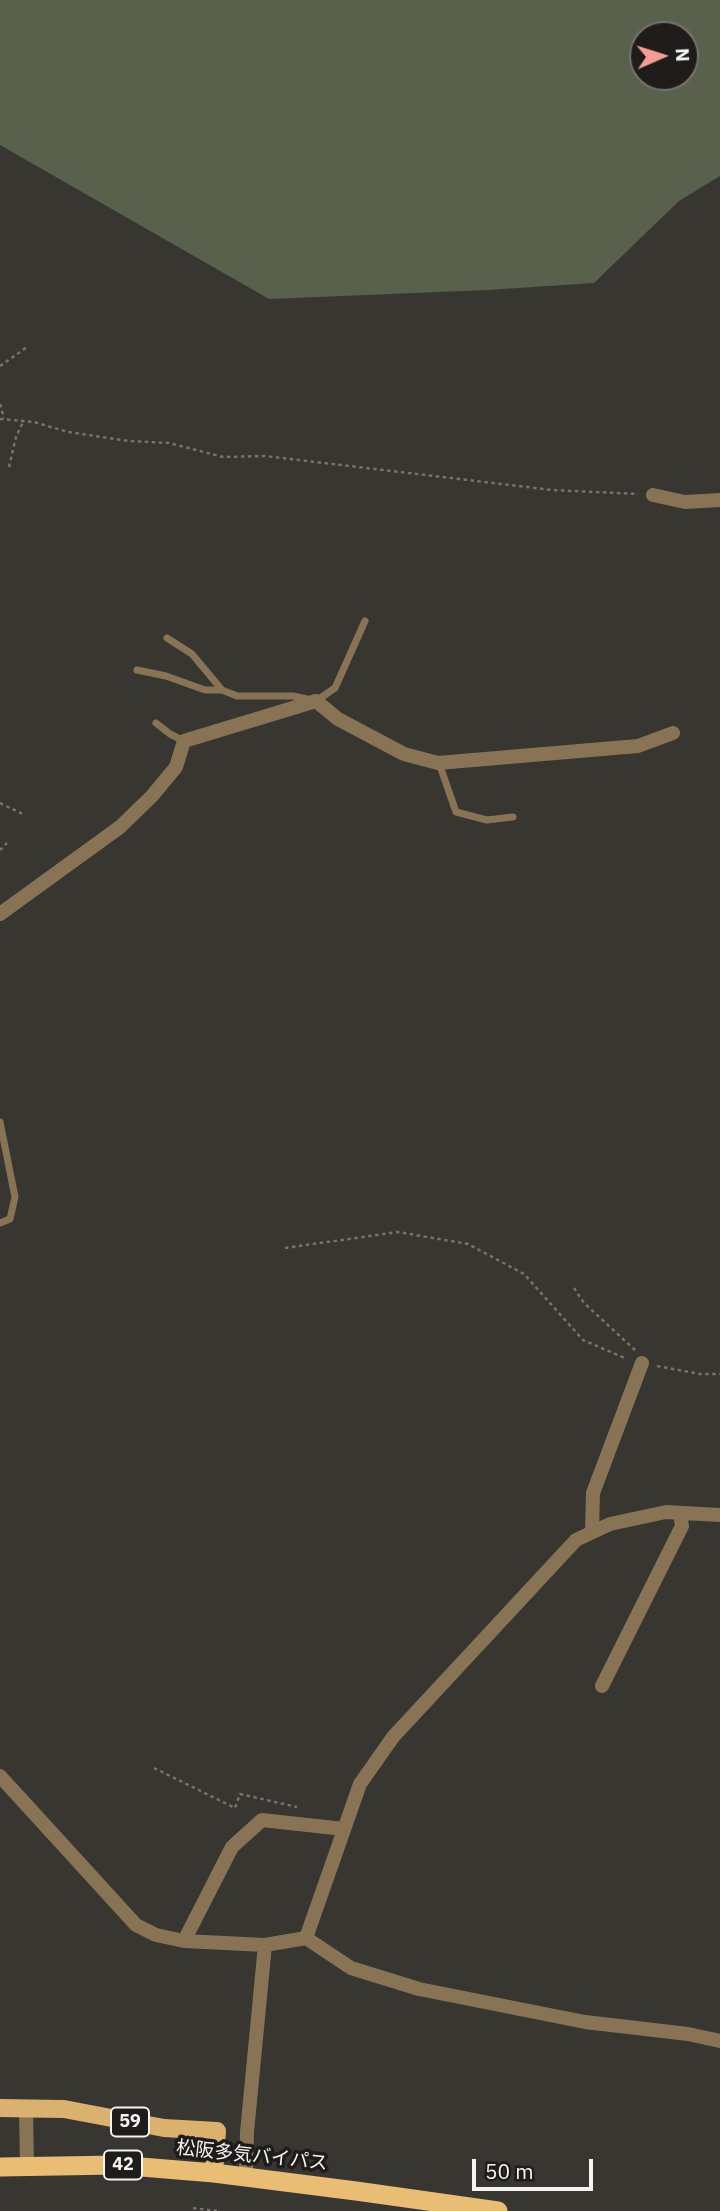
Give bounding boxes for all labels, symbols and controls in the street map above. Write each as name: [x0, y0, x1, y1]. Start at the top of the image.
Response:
north arrow: [629, 21, 699, 91]
text: N: [671, 47, 695, 62]
road number: 59: [111, 2108, 149, 2136]
street label: 松阪多気バイパス: [175, 2137, 329, 2175]
scale bar: [475, 2144, 596, 2188]
road number: 42: [104, 2150, 142, 2180]
text: 50 m: [485, 2157, 534, 2185]

